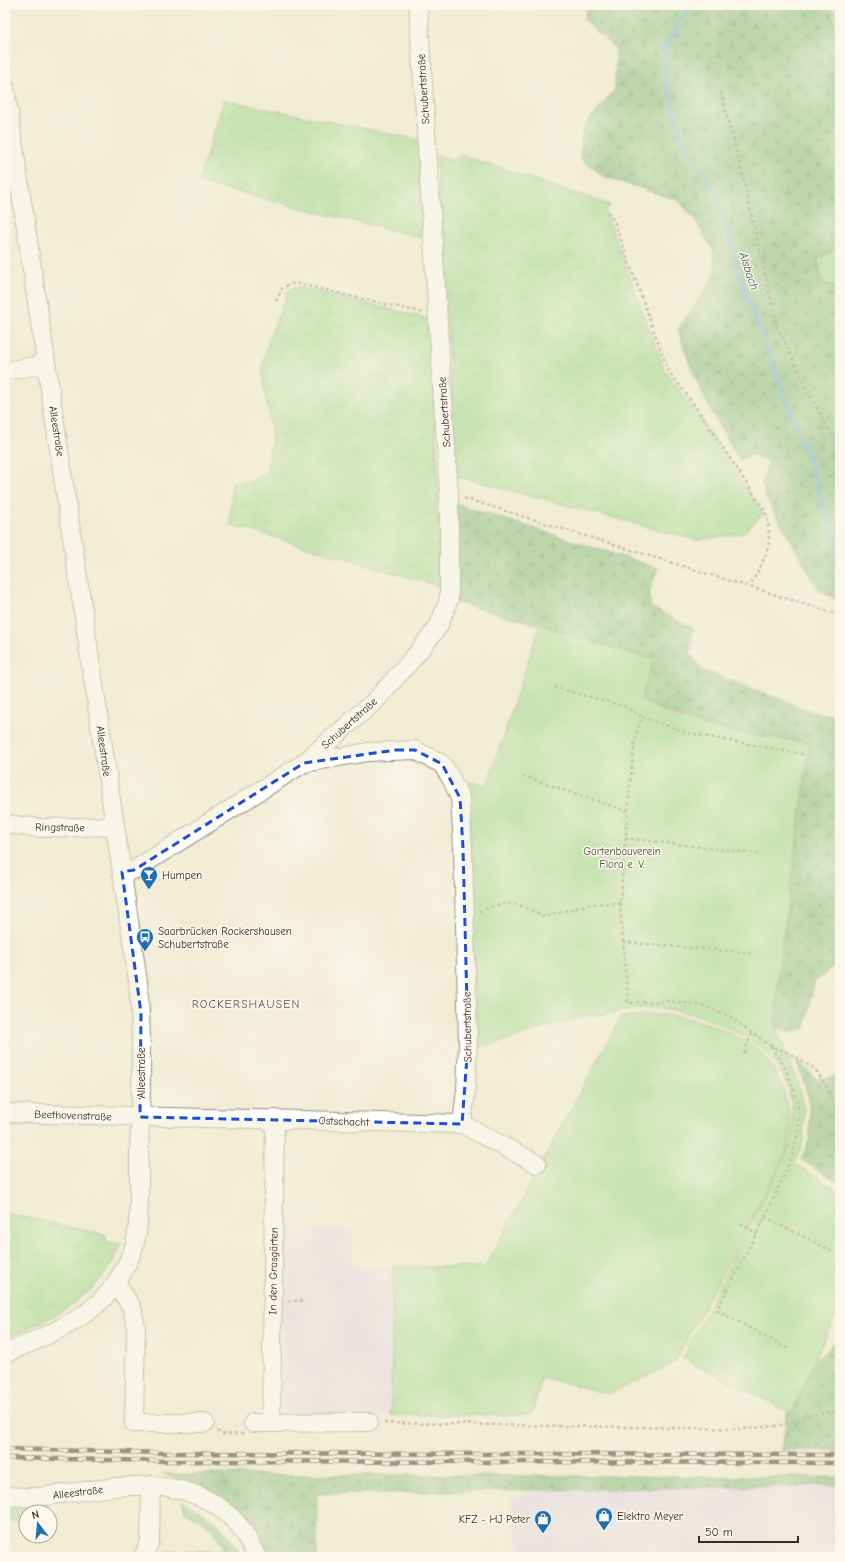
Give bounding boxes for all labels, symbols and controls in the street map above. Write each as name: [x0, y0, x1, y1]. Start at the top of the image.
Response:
street label: Schubertstraße: [415, 53, 432, 125]
water label: Alsbach: [736, 249, 762, 292]
street label: Schubertstraße: [436, 376, 453, 448]
street label: Alleestraße: [46, 405, 67, 458]
street label: Schubertstraße: [319, 695, 380, 752]
street label: Alleestraße: [94, 725, 114, 778]
street label: Ringstraße: [35, 821, 85, 834]
park label: Gartenbauverein Flora e. V.: [583, 845, 661, 871]
bar icon: Humpen: [139, 865, 159, 890]
place label: Humpen: [162, 869, 202, 882]
place label: Saarbrücken Rockershausen Schubertstraße: [158, 925, 292, 951]
bus stop icon: Saarbrücken Rockershausen Schubertstraße: [135, 927, 155, 952]
street label: Schubertstraße: [460, 991, 475, 1062]
district label: ROCKERSHAUSEN: [192, 997, 300, 1011]
street label: Alleestraße: [135, 1047, 148, 1099]
street label: Beethovenstraße: [34, 1108, 112, 1123]
street label: Ostschacht: [318, 1114, 370, 1129]
street label: In den Grasgärten: [266, 1227, 281, 1315]
street label: Alleestraße: [52, 1483, 105, 1502]
north arrow: [18, 1504, 58, 1544]
shop icon: Elektro Meyer: [594, 1506, 614, 1531]
text: N: [30, 1508, 41, 1522]
shop icon: KFZ - HJ Peter: [533, 1509, 553, 1534]
place label: Elektro Meyer: [617, 1510, 684, 1523]
place label: KFZ - HJ Peter: [459, 1513, 531, 1526]
scale bar: [699, 1518, 798, 1544]
text: 50 m: [705, 1525, 733, 1539]

